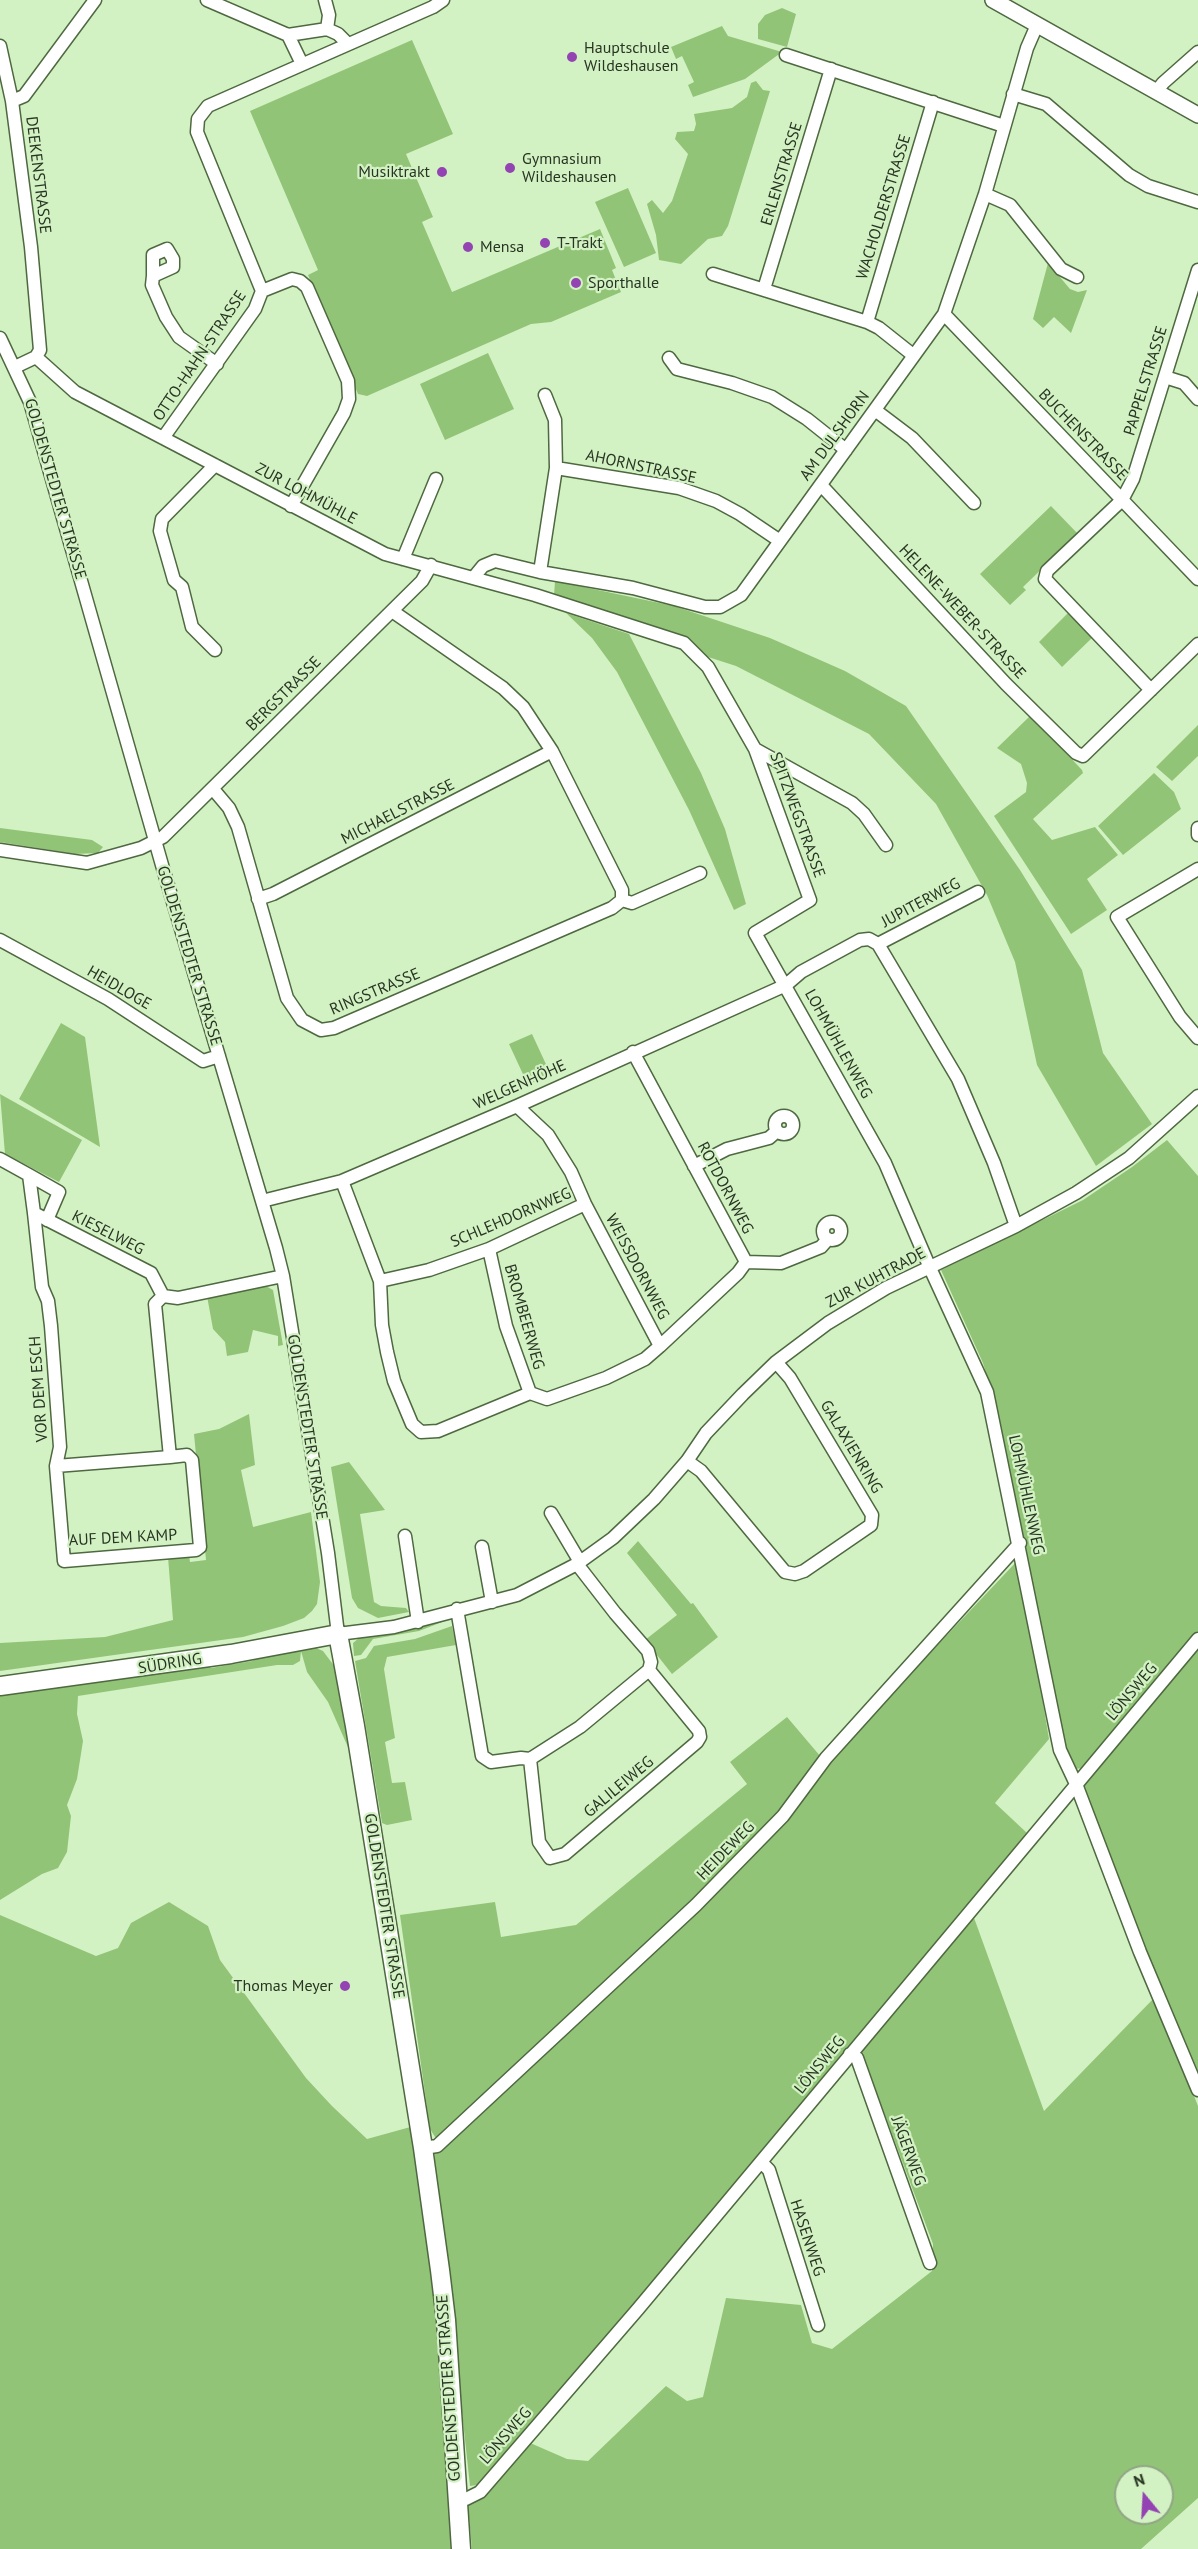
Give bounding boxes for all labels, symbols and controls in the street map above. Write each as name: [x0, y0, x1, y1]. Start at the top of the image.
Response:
place label: Hauptschule Wildeshausen: [584, 38, 679, 76]
marker: Hauptschule Wildeshausen: [565, 50, 579, 64]
street label: DEEKENSTRASSE: [21, 115, 55, 235]
street label: ERLENSTRASSE: [757, 120, 807, 228]
street label: WACHOLDERSTRASSE: [853, 132, 915, 282]
place label: Gymnasium Wildeshausen: [522, 149, 617, 187]
marker: Gymnasium Wildeshausen: [503, 161, 517, 175]
place label: Musiktrakt: [358, 162, 430, 182]
marker: Musiktrakt: [435, 165, 449, 179]
place label: T-Trakt: [557, 233, 603, 253]
marker: T-Trakt: [538, 236, 552, 250]
place label: Mensa: [480, 237, 524, 257]
marker: Mensa: [461, 240, 475, 254]
place label: Sporthalle: [588, 273, 659, 293]
marker: Sporthalle: [569, 276, 583, 290]
street label: OTTO-HAHN-STRASSE: [149, 287, 251, 425]
street label: PAPPELSTRASSE: [1120, 324, 1172, 438]
street label: BUCHENSTRASSE: [1034, 385, 1132, 485]
street label: AM DULSHORN: [796, 388, 874, 484]
street label: GOLDENSTEDTER STRASSE: [20, 396, 90, 582]
street label: AHORNSTRASSE: [584, 446, 698, 488]
street label: ZUR LOHMÜHLE: [252, 459, 360, 529]
street label: HELENE-WEBER-STRASSE: [895, 541, 1029, 683]
street label: BERGSTRASSE: [243, 653, 325, 735]
street label: SPITZWEGSTRASSE: [765, 750, 829, 880]
street label: MICHAELSTRASSE: [338, 775, 458, 849]
street label: GOLDENSTEDTER STRASSE: [152, 864, 226, 1048]
street label: JUPITERWEG: [878, 874, 964, 932]
street label: HEIDLOGE: [83, 962, 155, 1014]
street label: RINGSTRASSE: [327, 964, 423, 1020]
street label: LOHMÜHLENWEG: [800, 986, 876, 1102]
street label: WELGENHÖHE: [471, 1056, 569, 1114]
street label: ROTDORNWEG: [693, 1139, 757, 1237]
street label: SCHLEHDORNWEG: [448, 1184, 574, 1252]
street label: KIESELWEG: [69, 1207, 147, 1259]
street label: WEISSDORNWEG: [601, 1211, 673, 1323]
street label: ZUR KUHTRADE: [823, 1244, 929, 1312]
street label: BROMBEERWEG: [500, 1262, 548, 1372]
street label: GOLDENSTEDTER STRASSE: [283, 1333, 331, 1521]
street label: VOR DEM ESCH: [26, 1335, 52, 1443]
street label: GALAXIENRING: [816, 1397, 886, 1497]
street label: LOHMÜHLENWEG: [1004, 1433, 1048, 1557]
street label: AUF DEM KAMP: [68, 1526, 178, 1550]
street label: SÜDRING: [137, 1650, 203, 1678]
street label: LÖNSWEG: [1102, 1659, 1162, 1725]
street label: GALILEIWEG: [580, 1752, 658, 1822]
street label: GOLDENSTEDTER STRASSE: [360, 1812, 408, 2000]
street label: HEIDEWEG: [693, 1817, 759, 1885]
place label: Thomas Meyer: [234, 1976, 333, 1996]
marker: Thomas Meyer: [338, 1979, 352, 1993]
street label: LÖNSWEG: [791, 2032, 849, 2098]
street label: JÄGERWEG: [887, 2114, 929, 2188]
street label: HASENWEG: [786, 2197, 828, 2279]
street label: GOLDENSTEDTER STRASSE: [433, 2294, 465, 2482]
street label: LÖNSWEG: [476, 2404, 536, 2468]
north arrow: [1114, 2465, 1174, 2525]
text: N: [1131, 2469, 1147, 2491]

